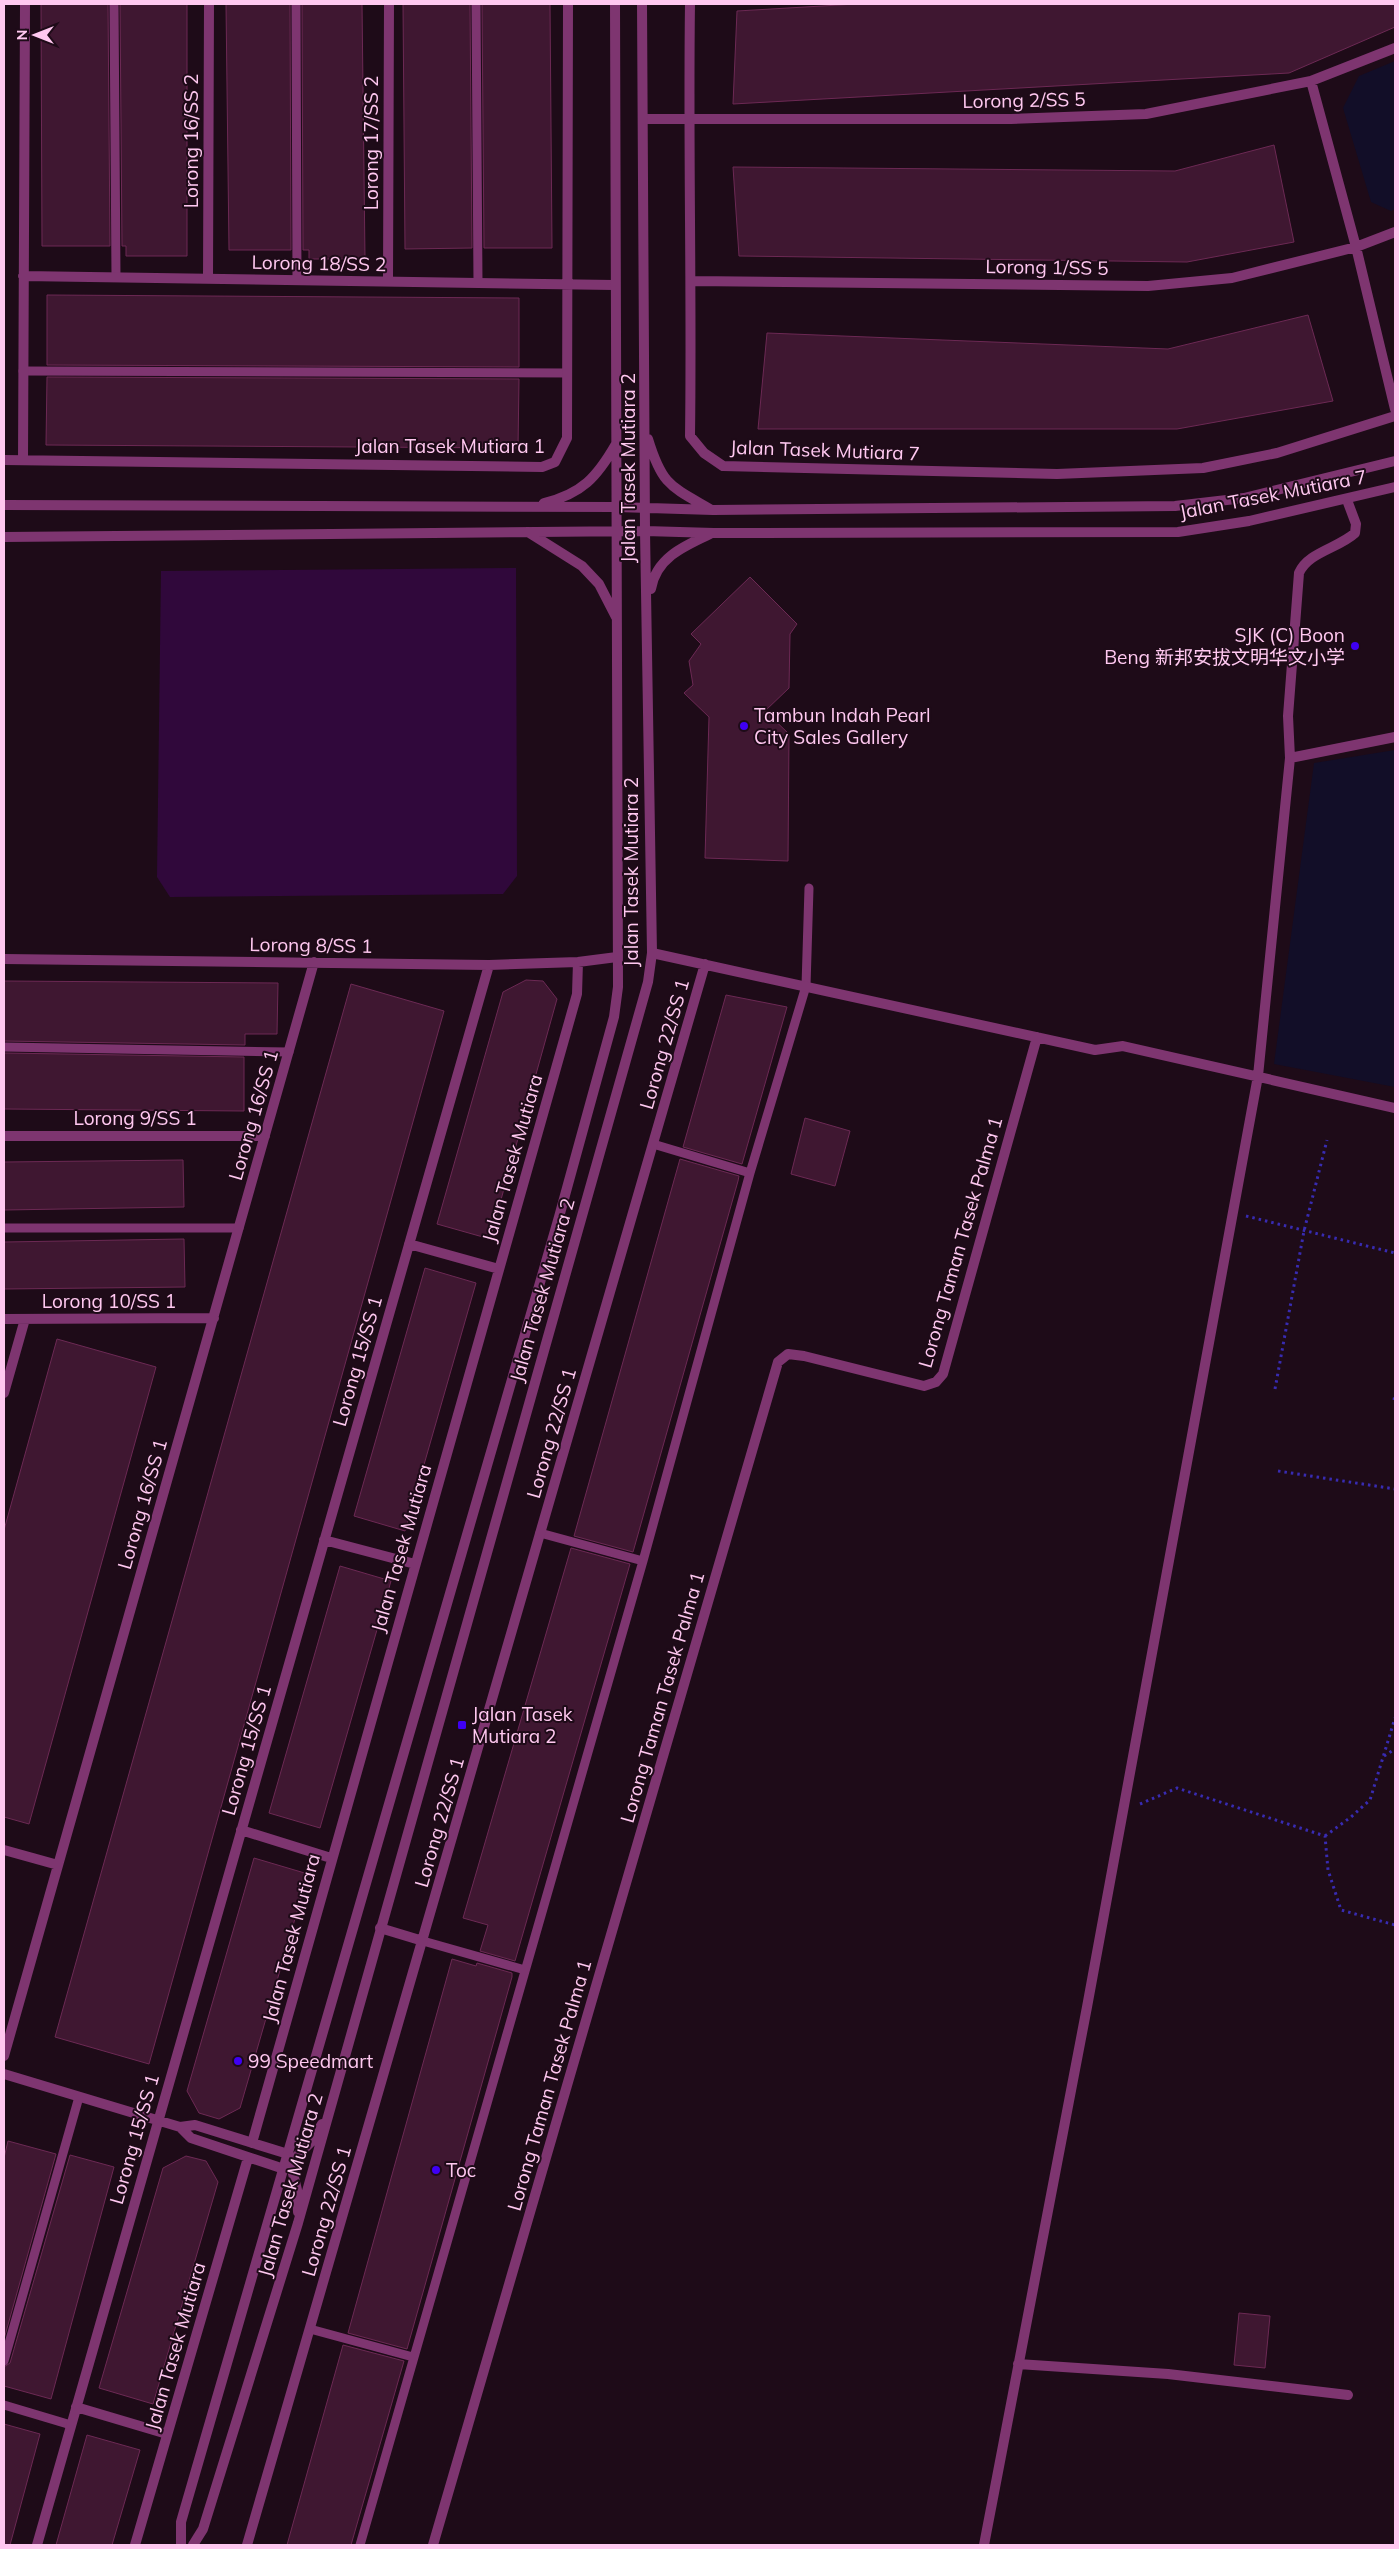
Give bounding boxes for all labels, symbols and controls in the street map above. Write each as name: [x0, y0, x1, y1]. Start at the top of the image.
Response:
north arrow: [10, 10, 60, 60]
text: N: [13, 30, 31, 40]
street label: Lorong 16/SS 2: [179, 74, 203, 208]
street label: Lorong 17/SS 2: [359, 76, 383, 210]
street label: Lorong 2/SS 5: [962, 87, 1086, 113]
street label: Lorong 18/SS 2: [252, 250, 386, 276]
street label: Lorong 1/SS 5: [985, 254, 1109, 280]
street label: Jalan Tasek Mutiara 2: [616, 373, 640, 563]
street label: Jalan Tasek Mutiara 1: [355, 434, 545, 458]
street label: Jalan Tasek Mutiara 7: [730, 435, 920, 465]
street label: Jalan Tasek Mutiara 7: [1177, 464, 1369, 524]
place label: SJK (C) Boon Beng 新邦安拔文明华文小学: [1104, 623, 1345, 669]
marker: SJK (C) Boon Beng 新邦安拔文明华文小学: [1349, 640, 1361, 652]
place label: Tambun Indah Pearl City Sales Gallery: [754, 703, 931, 749]
marker: Tambun Indah Pearl City Sales Gallery: [738, 720, 750, 732]
street label: Jalan Tasek Mutiara 2: [619, 777, 643, 967]
street label: Lorong 8/SS 1: [249, 932, 373, 958]
street label: Lorong 22/SS 1: [634, 976, 694, 1112]
street label: Lorong 16/SS 1: [223, 1047, 283, 1183]
street label: Jalan Tasek Mutiara: [477, 1071, 547, 1245]
street label: Lorong 9/SS 1: [73, 1106, 197, 1130]
street label: Lorong Taman Tasek Palma 1: [913, 1114, 1007, 1370]
street label: Jalan Tasek Mutiara 2: [504, 1195, 580, 1385]
street label: Lorong 10/SS 1: [42, 1289, 176, 1313]
street label: Lorong 15/SS 1: [327, 1293, 387, 1429]
street label: Lorong 22/SS 1: [521, 1365, 581, 1501]
street label: Lorong 16/SS 1: [112, 1436, 172, 1572]
street label: Jalan Tasek Mutiara: [366, 1461, 436, 1635]
street label: Lorong Taman Tasek Palma 1: [615, 1569, 709, 1825]
street label: Lorong 15/SS 1: [216, 1682, 276, 1818]
place label: Jalan Tasek Mutiara 2: [472, 1702, 573, 1748]
marker: Jalan Tasek Mutiara 2: [456, 1719, 468, 1731]
street label: Lorong 22/SS 1: [409, 1754, 469, 1890]
street label: Jalan Tasek Mutiara: [257, 1851, 325, 2025]
street label: Lorong Taman Tasek Palma 1: [502, 1957, 596, 2213]
place label: 99 Speedmart: [248, 2049, 374, 2073]
marker: 99 Speedmart: [232, 2055, 244, 2067]
street label: Lorong 15/SS 1: [104, 2071, 164, 2207]
street label: Jalan Tasek Mutiara 2: [252, 2090, 328, 2280]
street label: Lorong 22/SS 1: [296, 2143, 356, 2279]
place label: Toc: [446, 2158, 476, 2182]
marker: Toc: [430, 2164, 442, 2176]
street label: Jalan Tasek Mutiara: [140, 2259, 210, 2433]

